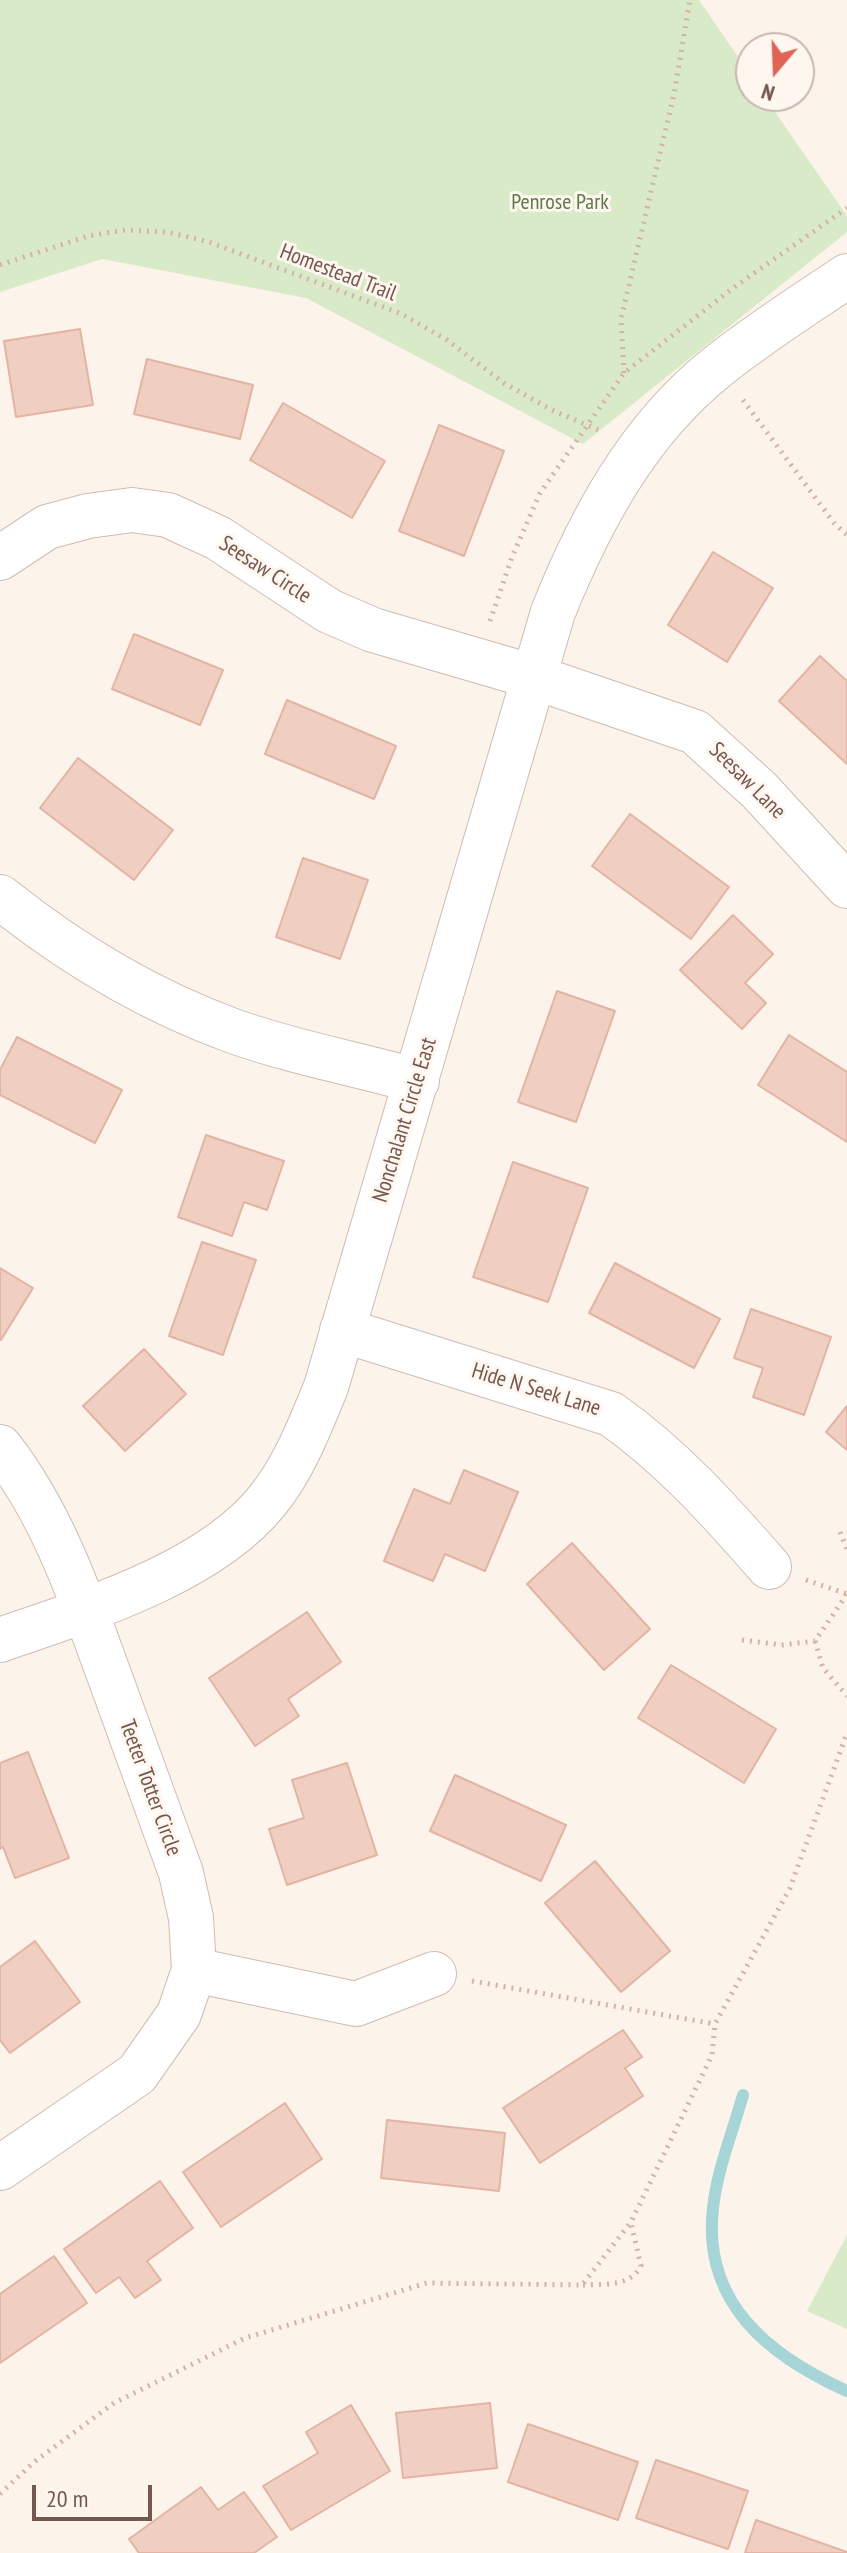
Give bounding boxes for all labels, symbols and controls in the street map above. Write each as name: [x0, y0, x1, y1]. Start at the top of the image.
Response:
north arrow: [735, 32, 815, 112]
text: N: [758, 78, 778, 108]
park label: Penrose Park: [511, 190, 609, 216]
street label: Homestead Trail: [276, 239, 400, 307]
street label: Seesaw Circle: [214, 531, 316, 609]
street label: Seesaw Lane: [703, 737, 791, 825]
street label: Nonchalant Circle East: [367, 1034, 443, 1206]
street label: Hide N Seek Lane: [468, 1358, 604, 1422]
street label: Teeter Totter Circle: [113, 1716, 187, 1860]
scale bar: [36, 2469, 156, 2519]
text: 20 m: [46, 2483, 88, 2514]

